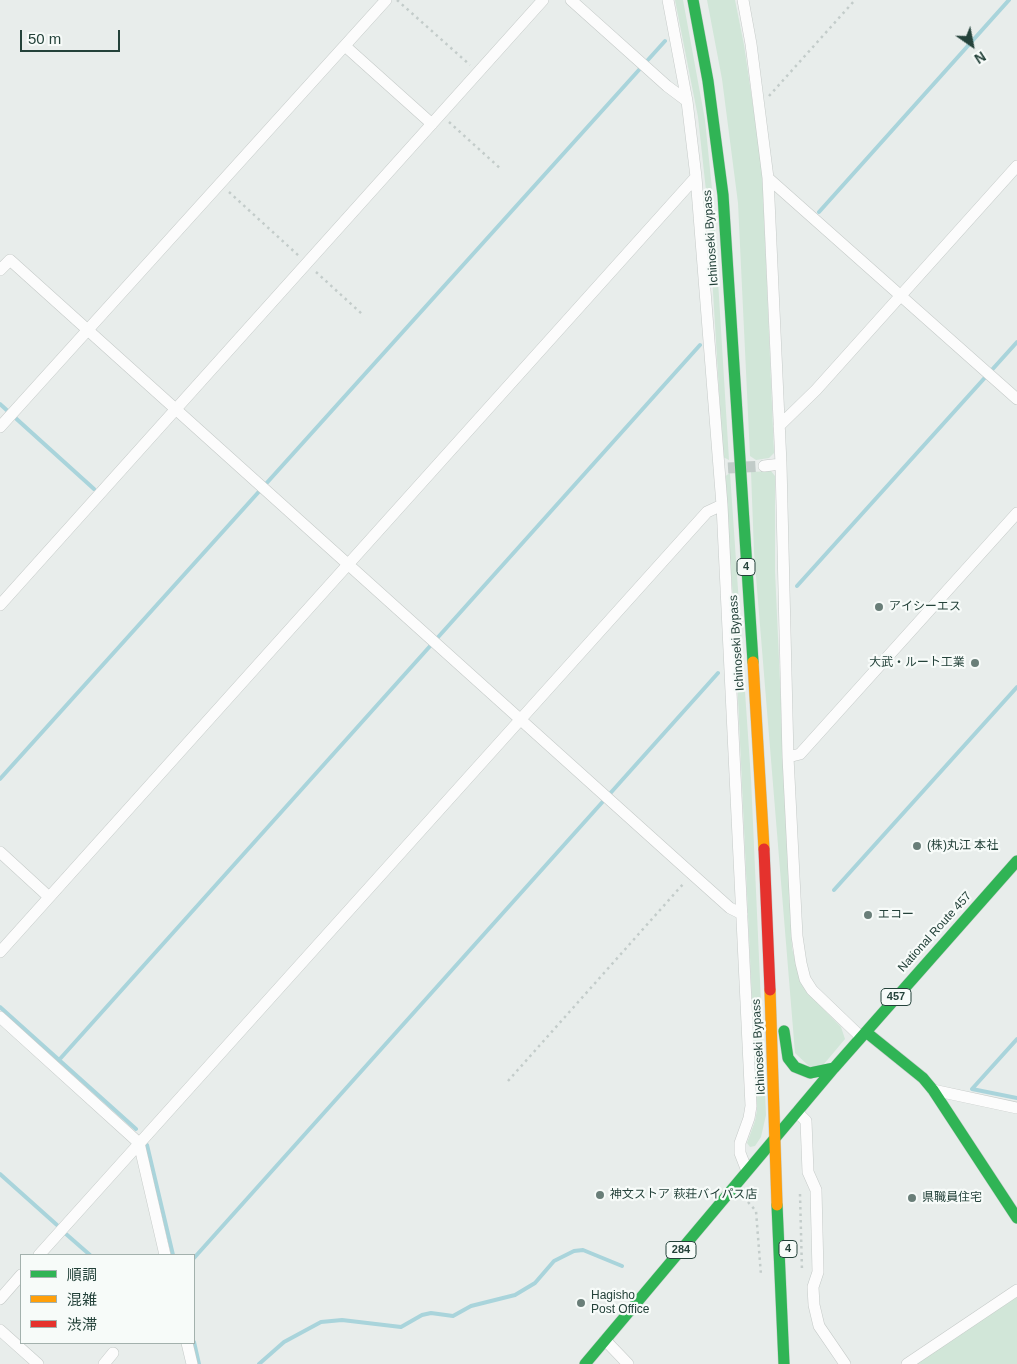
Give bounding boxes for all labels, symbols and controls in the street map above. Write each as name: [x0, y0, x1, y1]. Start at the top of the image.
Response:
scale bar: [22, 20, 122, 52]
north arrow: [947, 20, 997, 70]
text: 50 m: [28, 30, 61, 47]
text: N: [972, 48, 989, 67]
street label: Ichinoseki Bypass: [700, 190, 722, 286]
road number: 4: [737, 558, 755, 576]
street label: Ichinoseki Bypass: [726, 595, 748, 691]
place label: アイシーエス: [889, 600, 961, 614]
marker: アイシーエス: [873, 601, 885, 613]
place label: 大武・ルート工業: [869, 656, 965, 670]
marker: 大武・ルート工業: [969, 657, 981, 669]
place label: (株)丸江 本社: [927, 839, 998, 853]
marker: (株)丸江 本社: [911, 840, 923, 852]
street label: National Route 457: [895, 889, 975, 975]
place label: エコー: [878, 908, 914, 922]
marker: エコー: [862, 909, 874, 921]
road number: 457: [881, 989, 911, 1006]
street label: Ichinoseki Bypass: [749, 999, 769, 1095]
place label: 神文ストア 萩荘バイパス店: [610, 1188, 757, 1202]
marker: 神文ストア 萩荘バイパス店: [594, 1189, 606, 1201]
place label: 県職員住宅: [922, 1191, 982, 1205]
marker: 県職員住宅: [906, 1192, 918, 1204]
road number: 4: [779, 1240, 797, 1258]
road number: 284: [666, 1242, 696, 1258]
legend: [20, 1254, 195, 1344]
text: 順調: [67, 1266, 97, 1283]
place label: Hagisho Post Office: [591, 1289, 649, 1317]
text: 混雑: [67, 1291, 97, 1308]
marker: Hagisho Post Office: [575, 1297, 587, 1309]
text: 渋滞: [67, 1316, 97, 1333]

